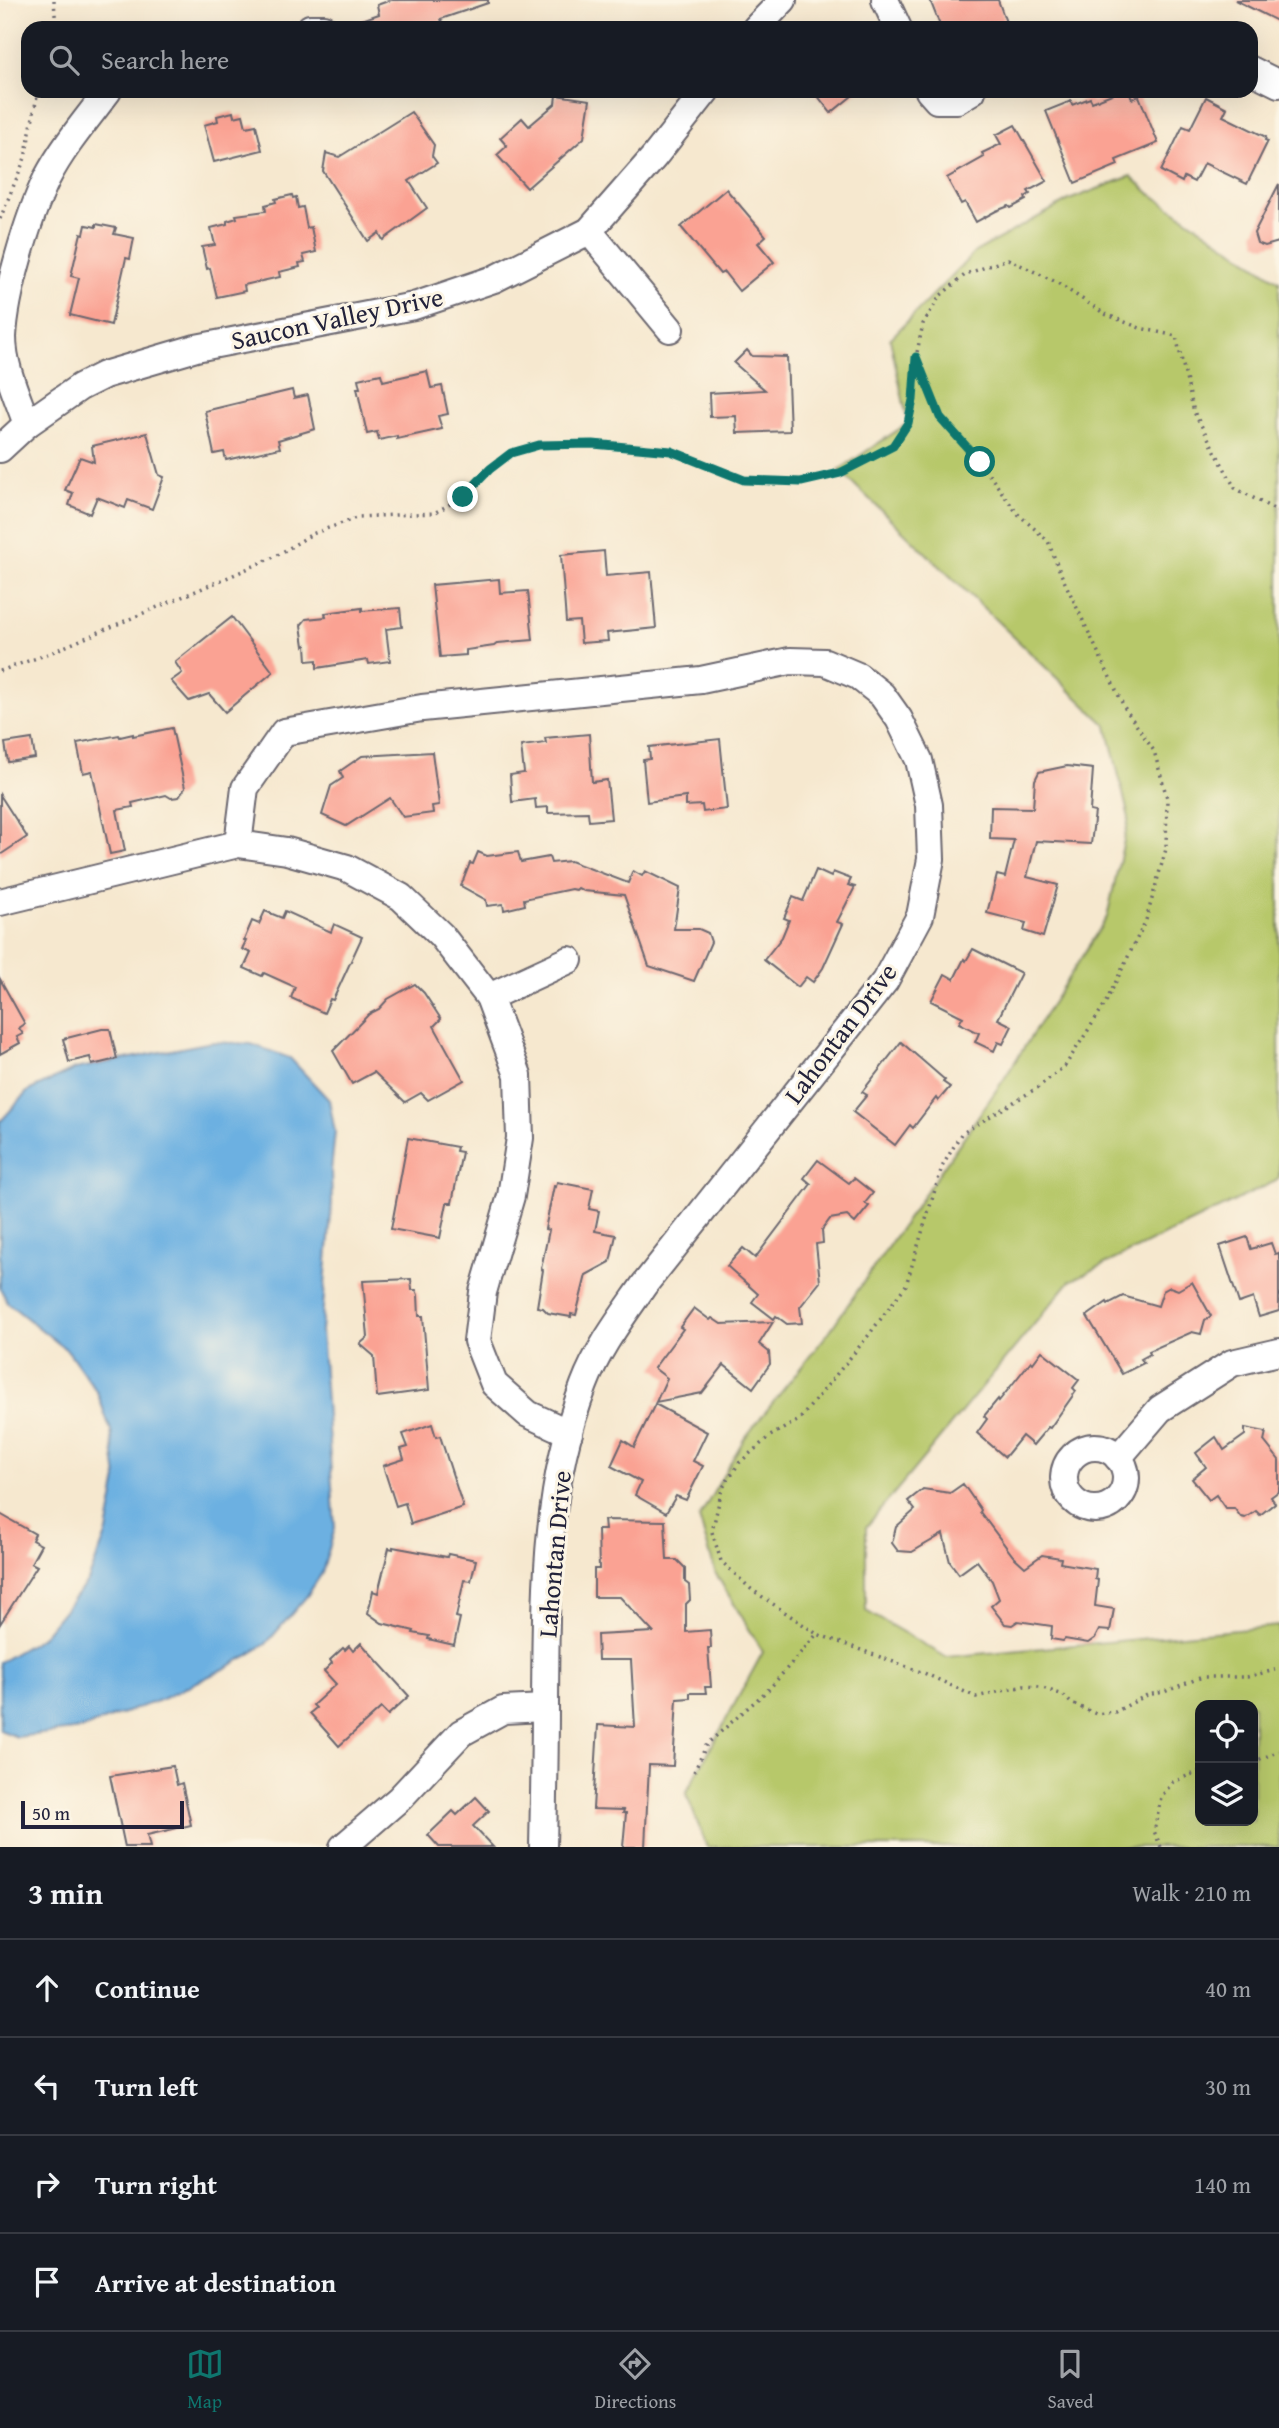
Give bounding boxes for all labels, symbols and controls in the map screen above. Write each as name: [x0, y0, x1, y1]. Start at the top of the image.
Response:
search box: [21, 21, 1258, 98]
text: Search here: [101, 40, 229, 79]
icon: search: [45, 41, 83, 79]
street label: Saucon Valley Drive: [227, 276, 447, 360]
route start: [964, 446, 995, 477]
route end: [447, 481, 478, 512]
street label: Lahontan Drive: [774, 954, 906, 1112]
street label: Lahontan Drive: [527, 1469, 581, 1639]
map controls: [1195, 1700, 1258, 1826]
button: locate: [1195, 1700, 1258, 1763]
button: layers: [1195, 1763, 1258, 1826]
scale bar: [21, 1798, 184, 1830]
text: 50 m: [32, 1799, 70, 1827]
text: 3 min: [28, 1871, 103, 1915]
text: Walk · 210 m: [1132, 1876, 1251, 1909]
icon: ahead: [28, 1969, 66, 2007]
text: Continue: [95, 1969, 200, 2008]
text: 40 m: [1205, 1972, 1251, 2005]
icon: left: [28, 2067, 66, 2105]
text: Turn left: [95, 2067, 198, 2106]
text: 30 m: [1205, 2070, 1251, 2103]
icon: right: [28, 2165, 66, 2203]
text: Turn right: [95, 2165, 217, 2204]
text: 140 m: [1194, 2168, 1251, 2201]
icon: arrive: [28, 2263, 66, 2301]
text: Arrive at destination: [95, 2263, 336, 2302]
tab: Map: [186, 2345, 224, 2415]
tab: Directions: [595, 2345, 676, 2415]
tab: Saved: [1047, 2345, 1093, 2415]

